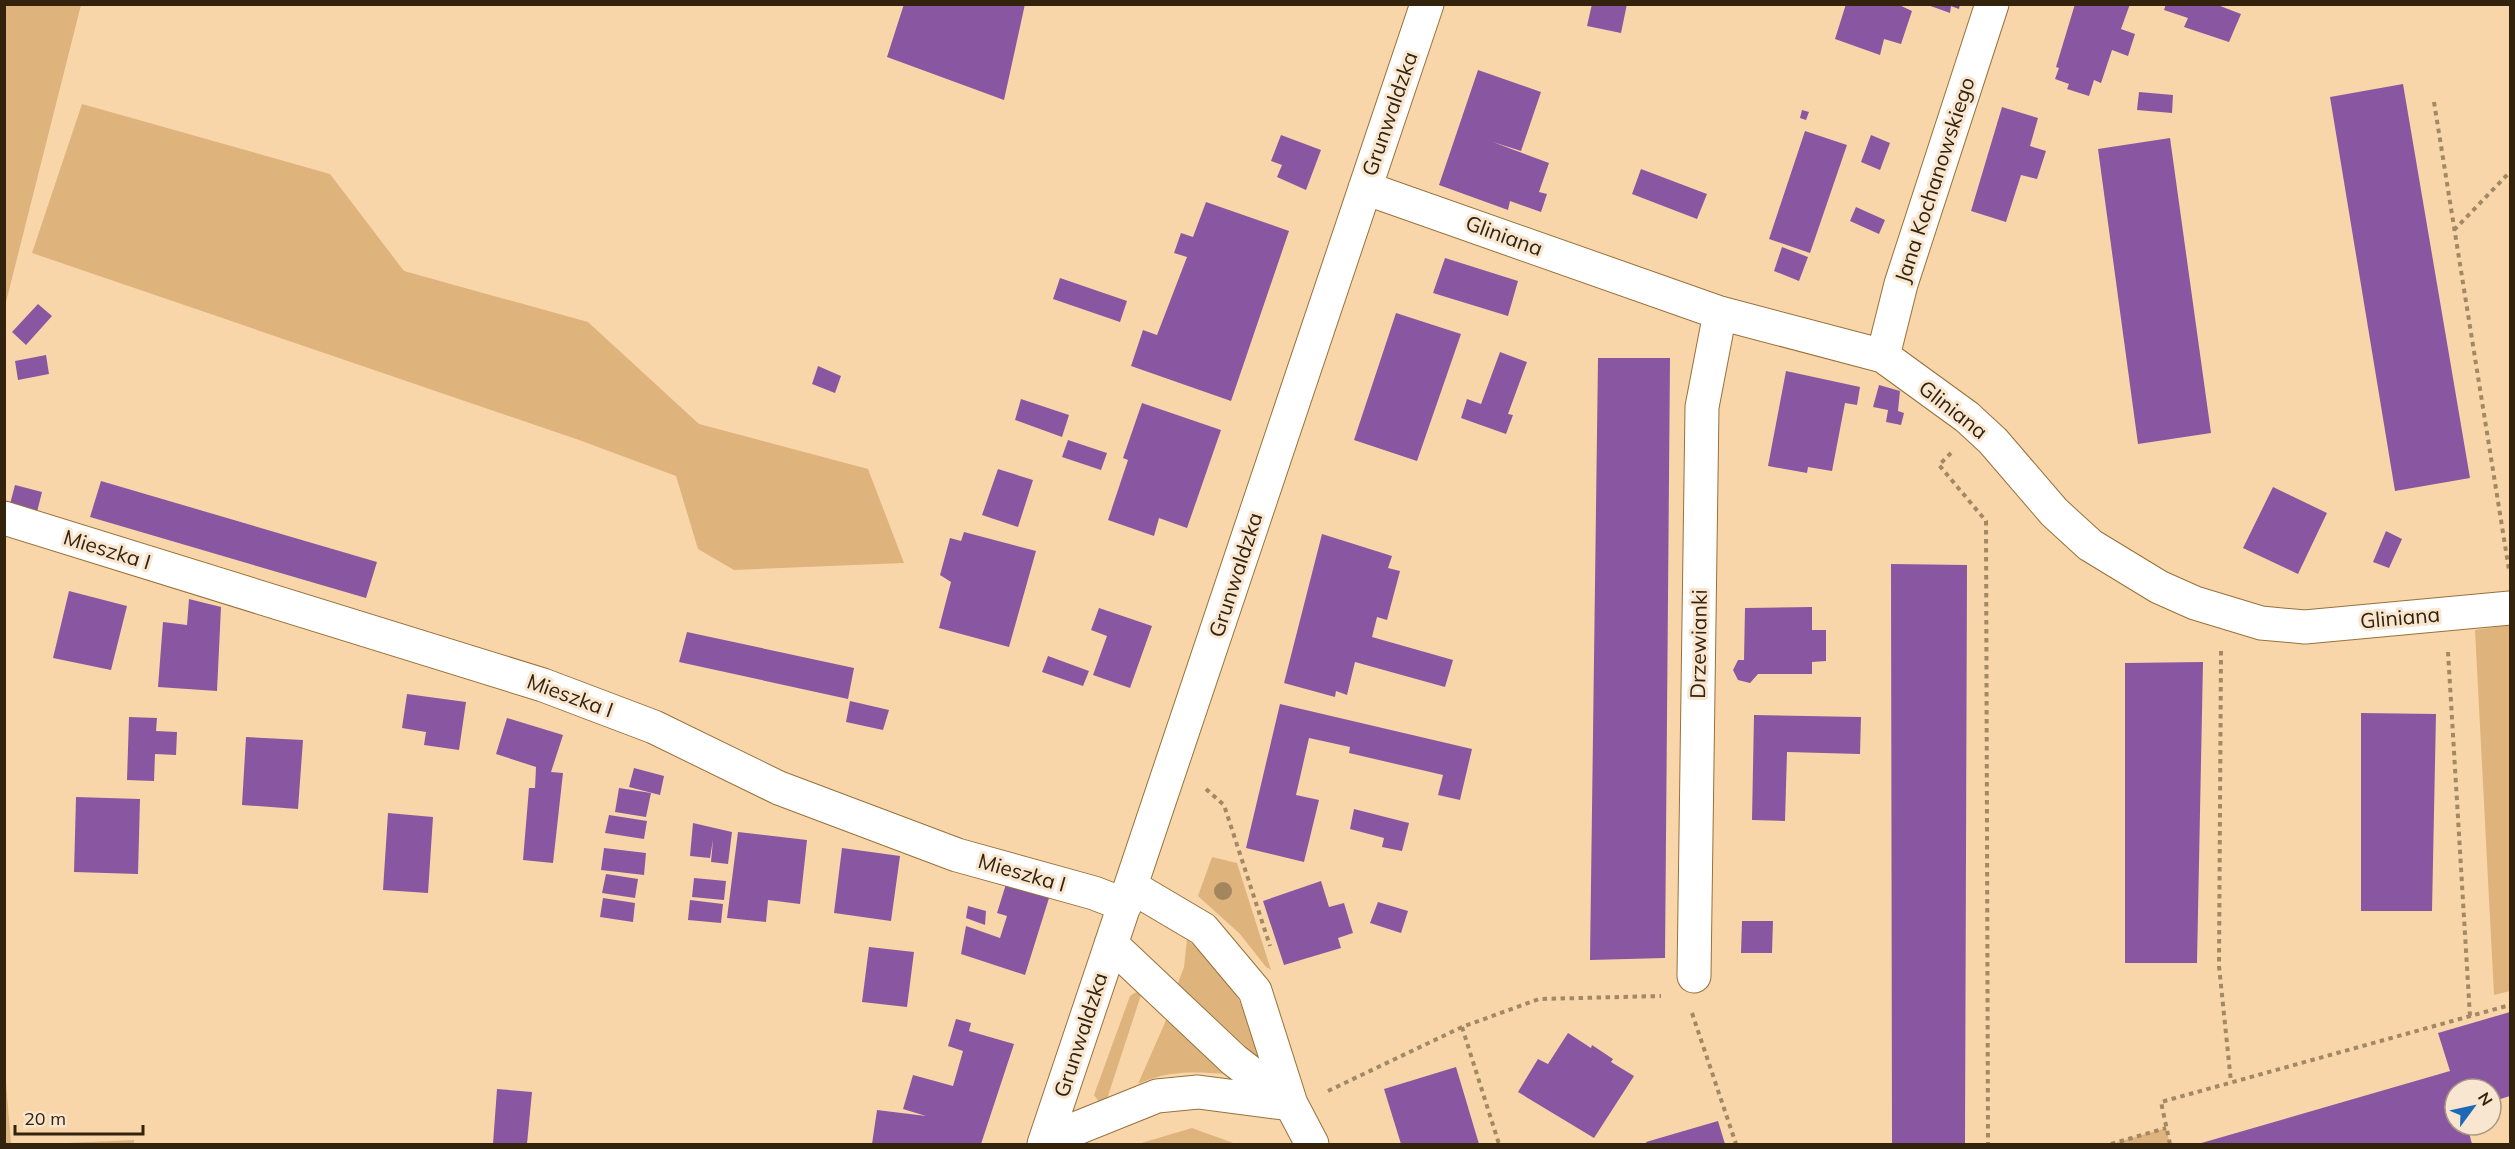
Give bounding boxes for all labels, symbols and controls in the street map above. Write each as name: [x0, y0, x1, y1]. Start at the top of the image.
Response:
street label: Grunwaldzka: [1356, 48, 1422, 179]
street label: Jana Kochanowskiego: [1889, 74, 1980, 286]
street label: Gliniana: [1462, 209, 1546, 261]
street label: Gliniana: [1914, 374, 1993, 444]
street label: Grunwaldzka: [1203, 509, 1267, 640]
street label: Mieszka I: [61, 523, 154, 575]
street label: Drzewianki: [1684, 589, 1712, 699]
street label: Gliniana: [2359, 601, 2441, 633]
street label: Mieszka I: [524, 667, 617, 723]
street label: Mieszka I: [975, 847, 1069, 897]
street label: Grunwaldzka: [1048, 969, 1112, 1100]
north arrow: [2443, 1077, 2503, 1137]
text: N: [2474, 1088, 2497, 1109]
scale bar: [15, 1098, 142, 1136]
text: 20 m: [24, 1107, 66, 1130]

